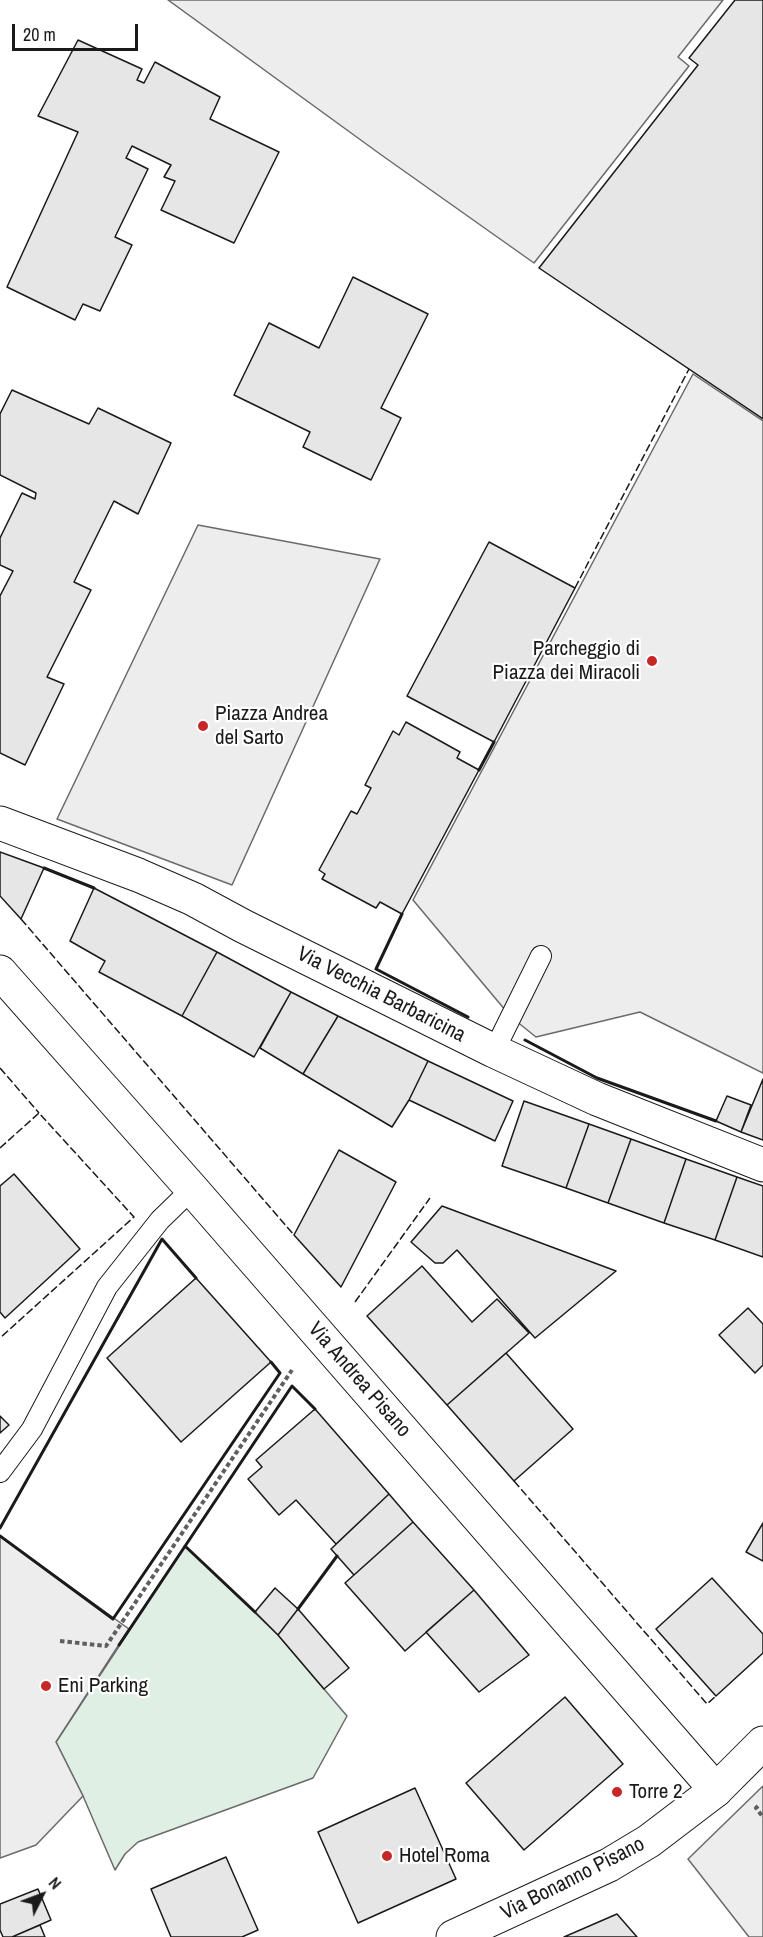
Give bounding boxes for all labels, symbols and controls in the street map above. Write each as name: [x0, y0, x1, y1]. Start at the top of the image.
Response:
scale bar: [15, 12, 141, 50]
text: 20 m: [23, 22, 56, 47]
place label: Parcheggio di Piazza dei Miracoli: [493, 636, 640, 686]
marker: Parcheggio di Piazza dei Miracoli: [645, 654, 659, 668]
place label: Piazza Andrea del Sarto: [215, 701, 328, 751]
marker: Piazza Andrea del Sarto: [196, 719, 210, 733]
street label: Via Vecchia Barbaricina: [293, 942, 469, 1048]
street label: Via Andrea Pisano: [302, 1317, 416, 1443]
place label: Eni Parking: [58, 1673, 148, 1699]
marker: Eni Parking: [39, 1679, 53, 1693]
place label: Torre 2: [629, 1779, 683, 1805]
marker: Torre 2: [610, 1785, 624, 1799]
street label: Via Bonanno Pisano: [497, 1832, 649, 1926]
place label: Hotel Roma: [399, 1843, 490, 1869]
marker: Hotel Roma: [380, 1849, 394, 1863]
north arrow: [12, 1865, 72, 1925]
text: N: [44, 1872, 67, 1894]

